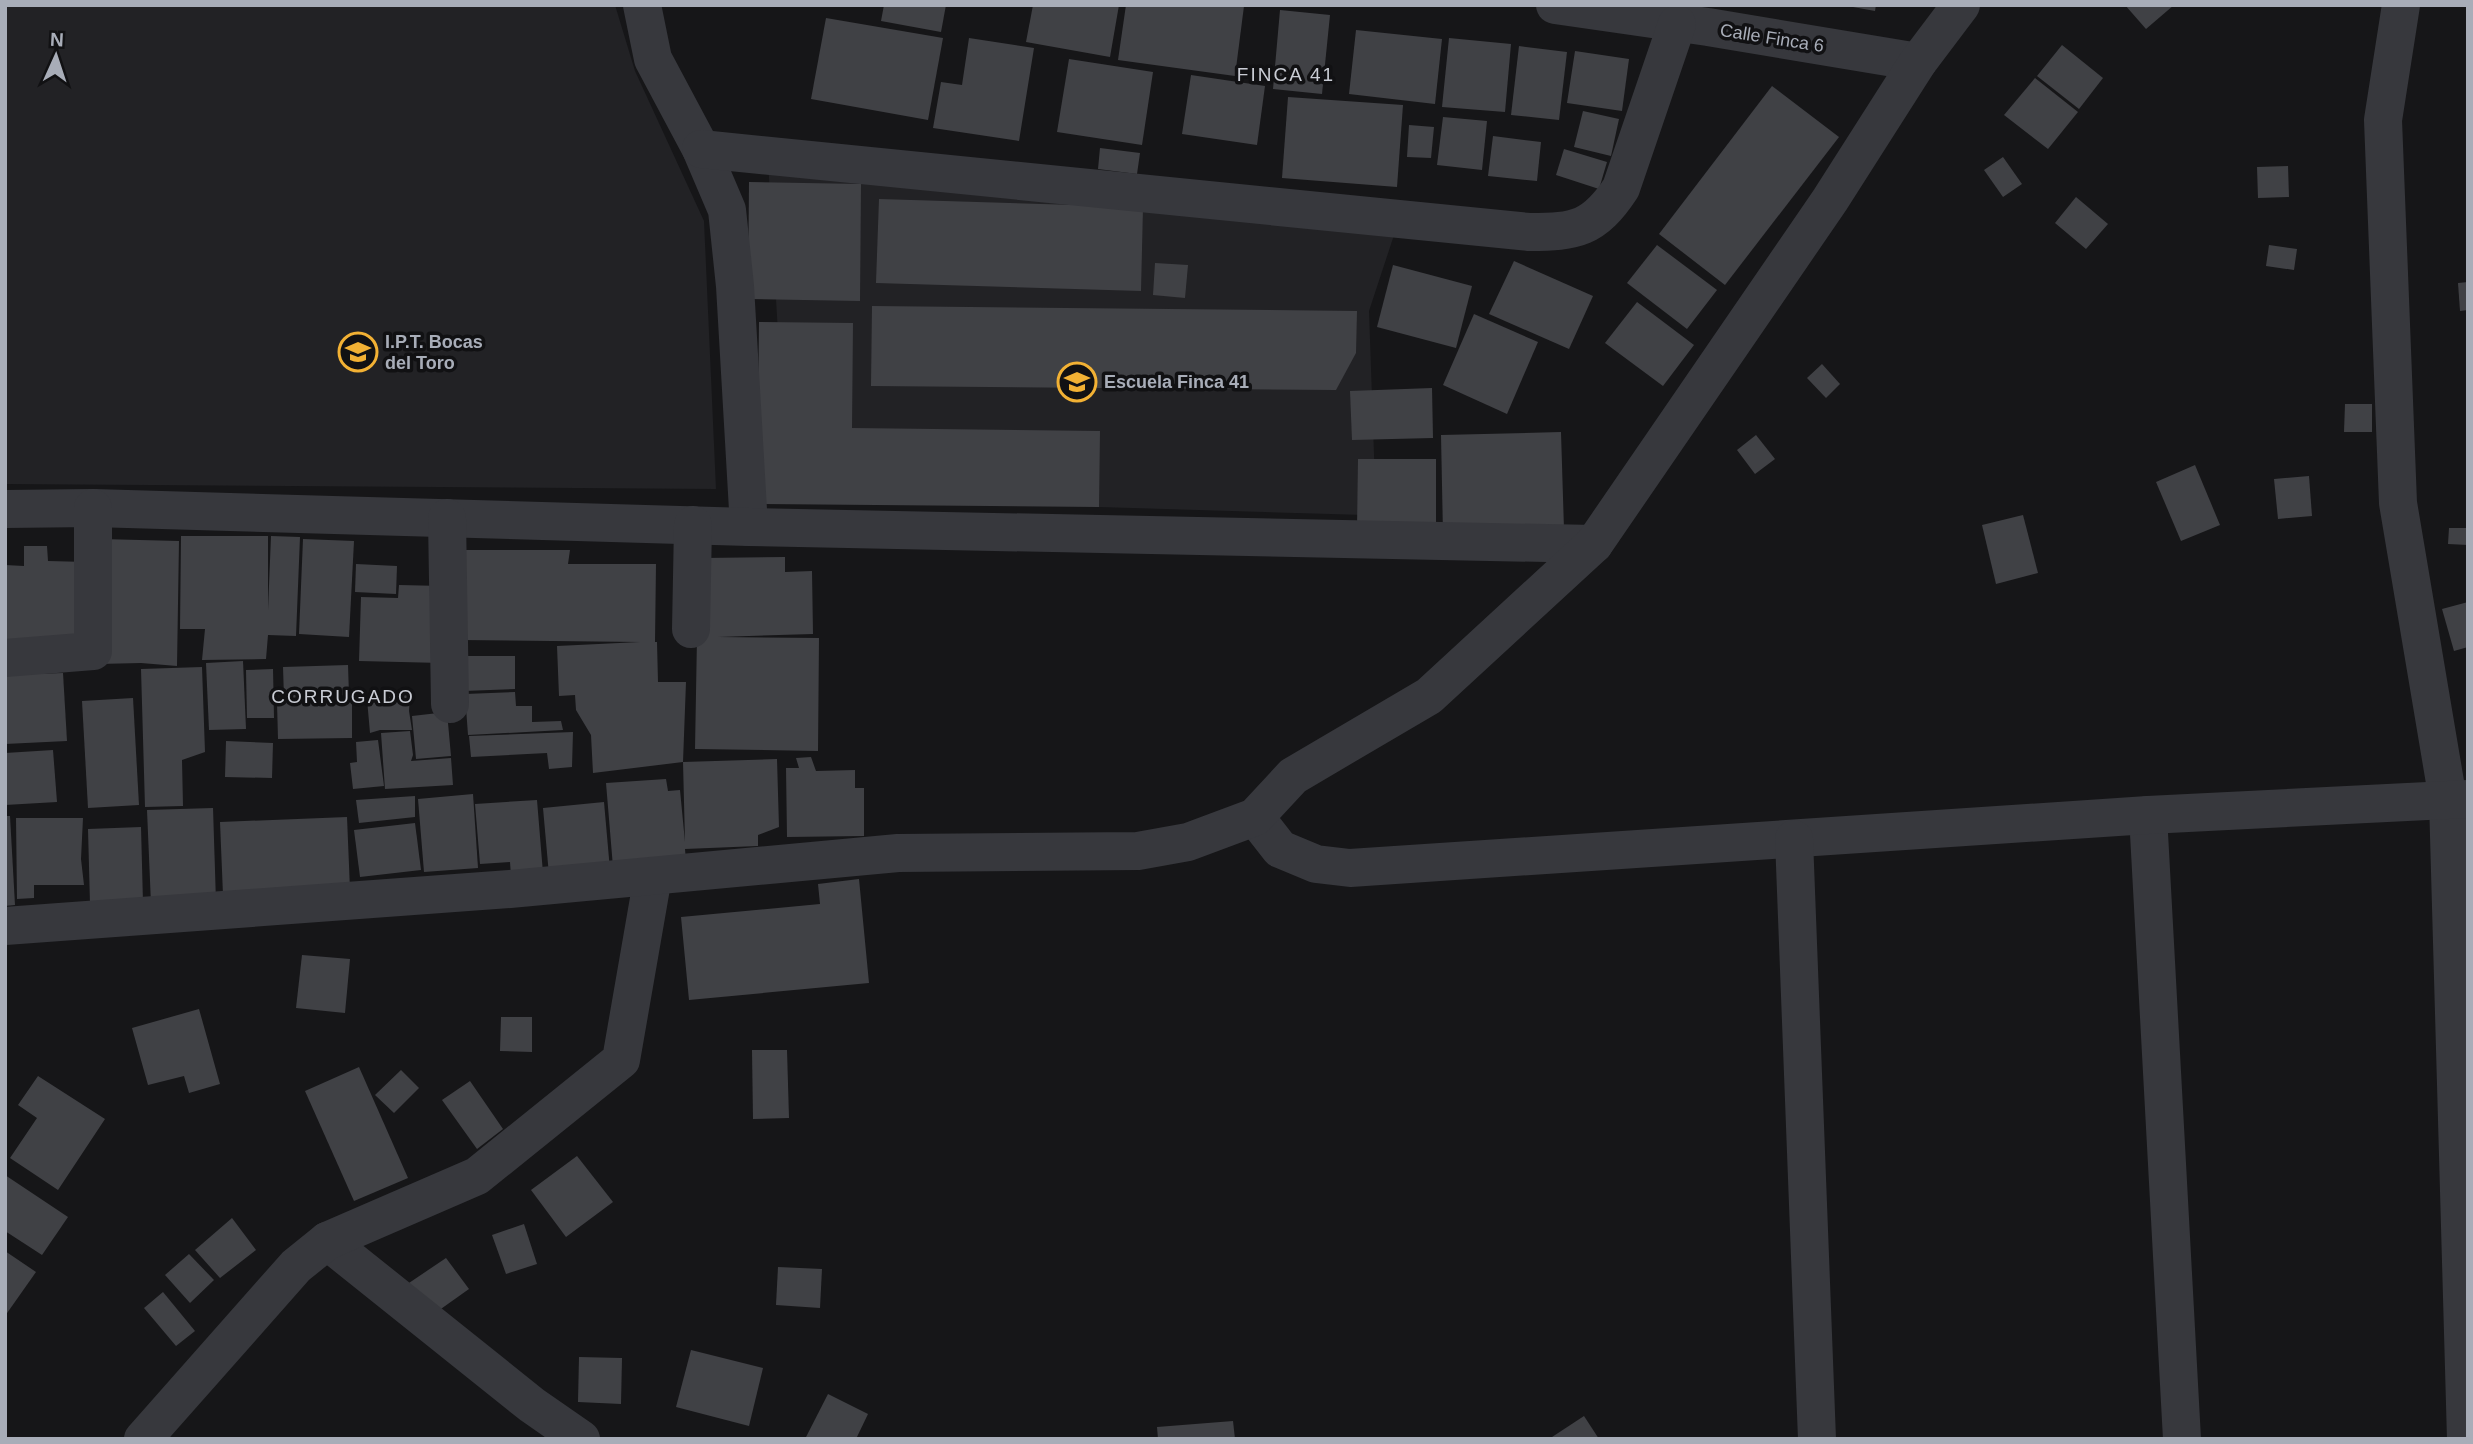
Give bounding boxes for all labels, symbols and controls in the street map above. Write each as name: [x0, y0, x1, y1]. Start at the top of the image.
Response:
street label: Calle Finca 6: [1719, 20, 1825, 56]
north arrow: [21, 21, 91, 91]
text: N: [49, 29, 64, 50]
district label: FINCA 41: [1237, 64, 1335, 85]
school or university icon: I.P.T. Bocas del Toro: [337, 331, 379, 373]
place label: I.P.T. Bocas del Toro: [385, 332, 483, 373]
school or university icon: Escuela Finca 41: [1056, 361, 1098, 403]
place label: Escuela Finca 41: [1104, 372, 1249, 392]
district label: CORRUGADO: [271, 686, 415, 707]

